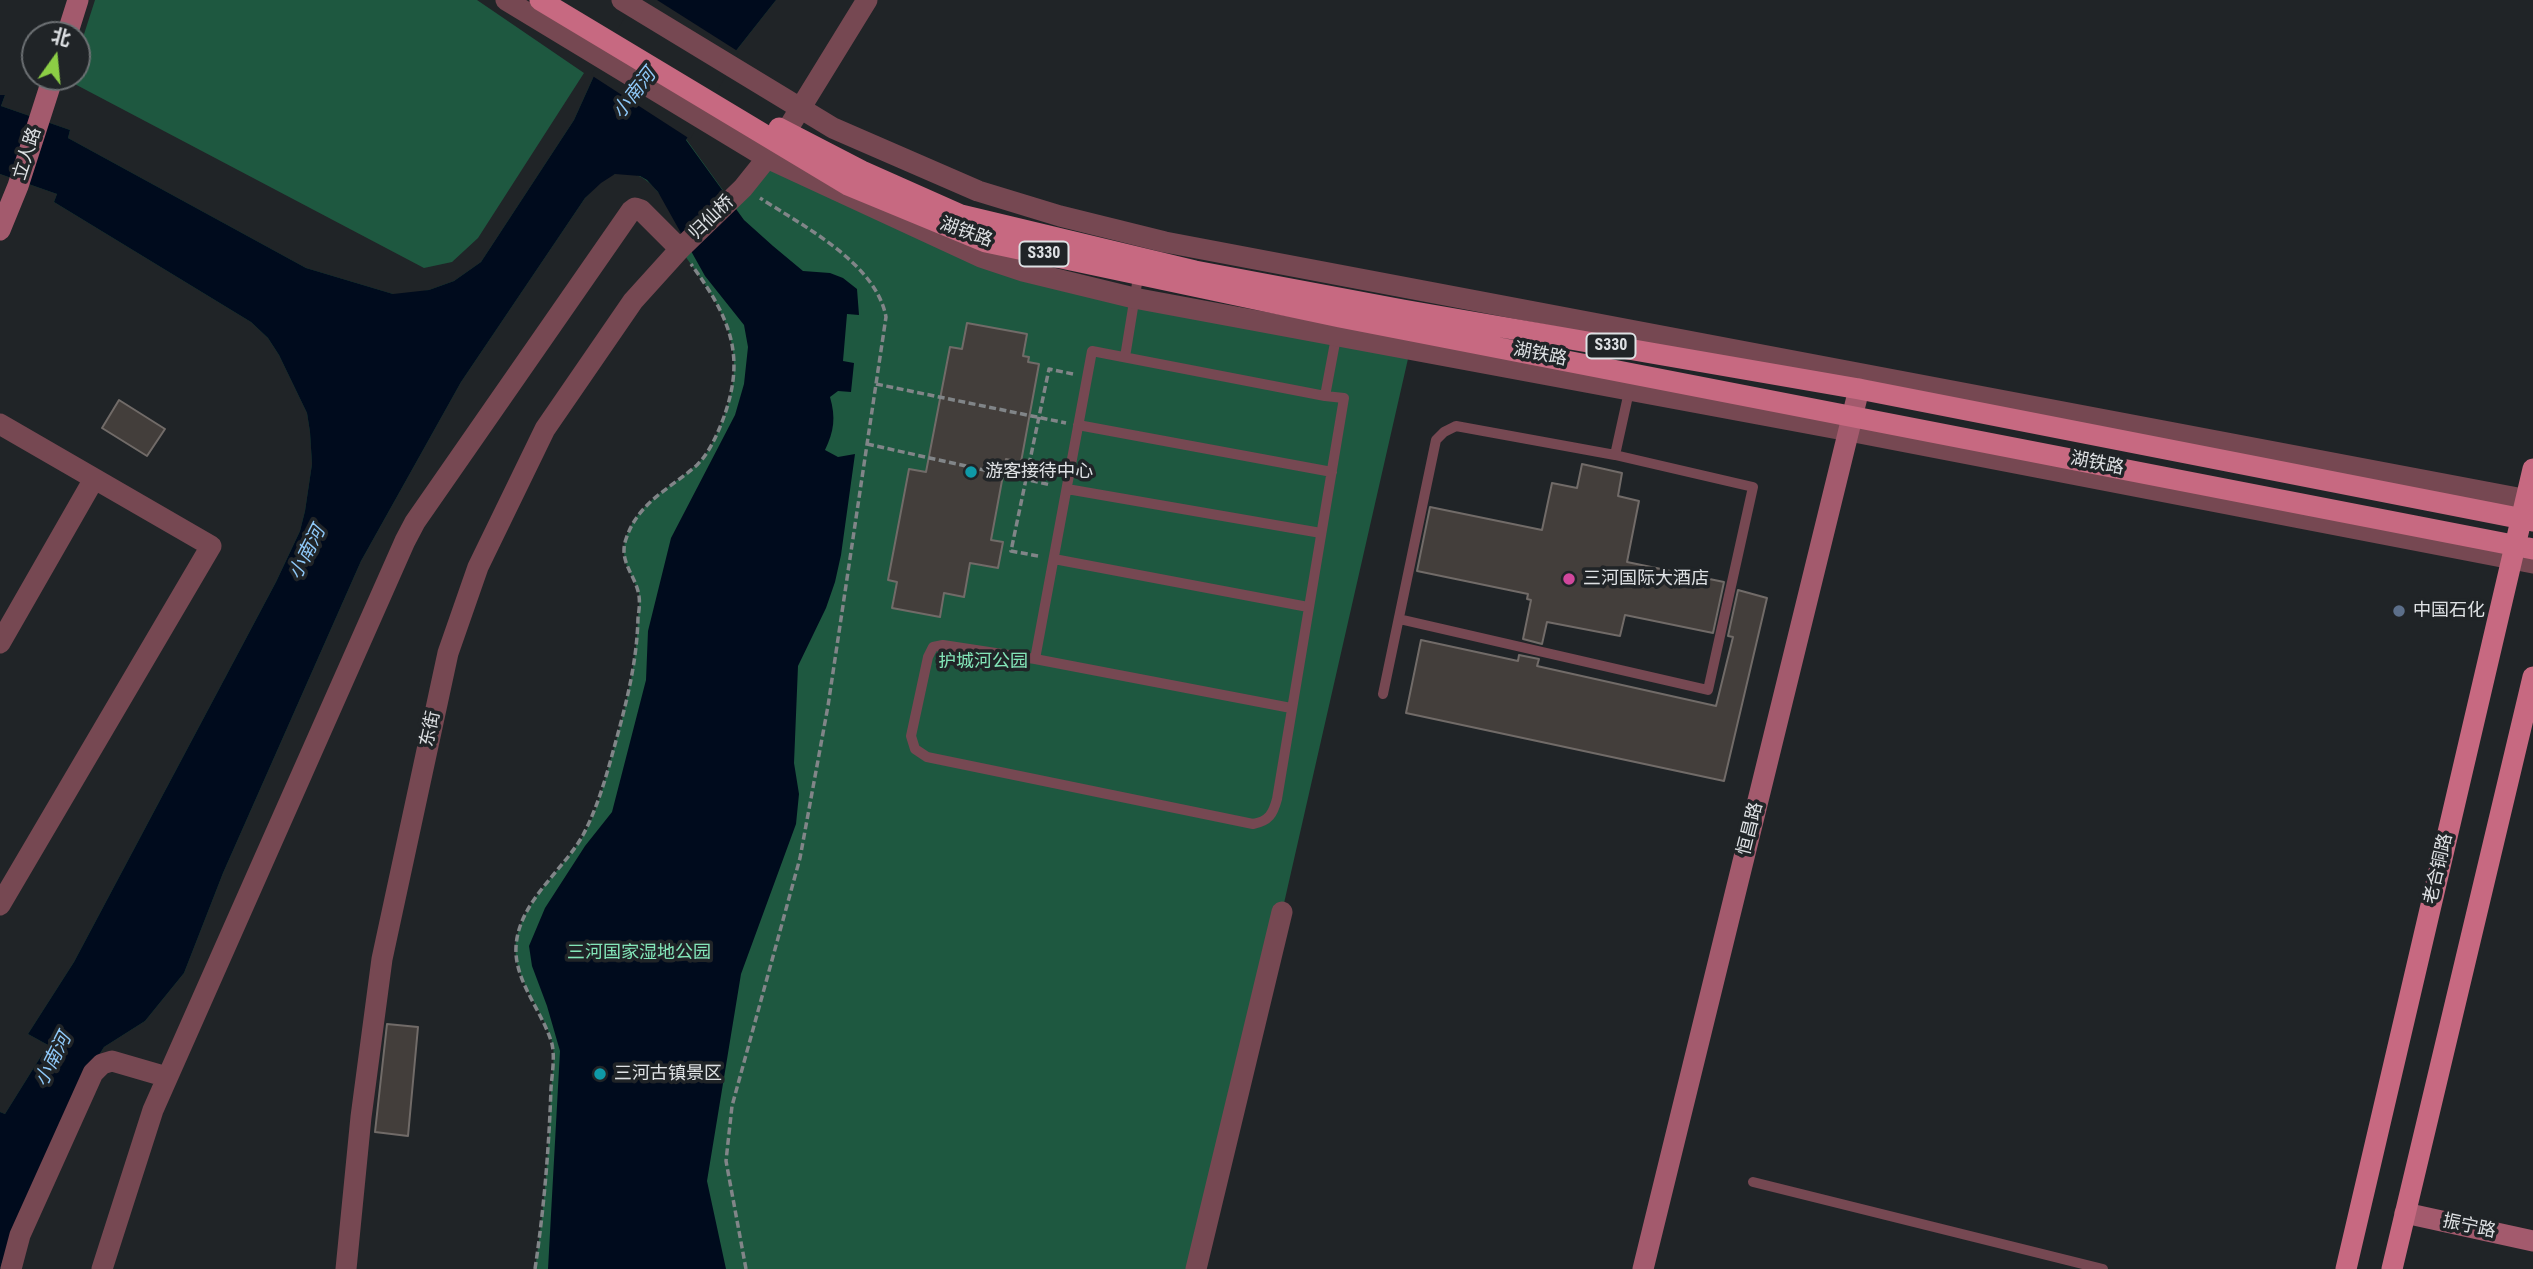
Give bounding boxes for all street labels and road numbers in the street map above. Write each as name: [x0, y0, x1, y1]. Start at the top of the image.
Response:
street label: 立人路: [9, 125, 47, 183]
street label: 归仙桥: [685, 191, 739, 245]
street label: 湖铁路: [937, 214, 995, 252]
road number: S330: [1020, 242, 1068, 266]
road number: S330: [1586, 334, 1636, 358]
street label: 湖铁路: [1511, 339, 1569, 371]
street label: 湖铁路: [2068, 448, 2126, 480]
street label: 东街: [417, 709, 445, 749]
street label: 恒昌路: [1734, 800, 1768, 858]
street label: 老合铜路: [2420, 831, 2458, 907]
street label: 振宁路: [2440, 1211, 2498, 1243]

